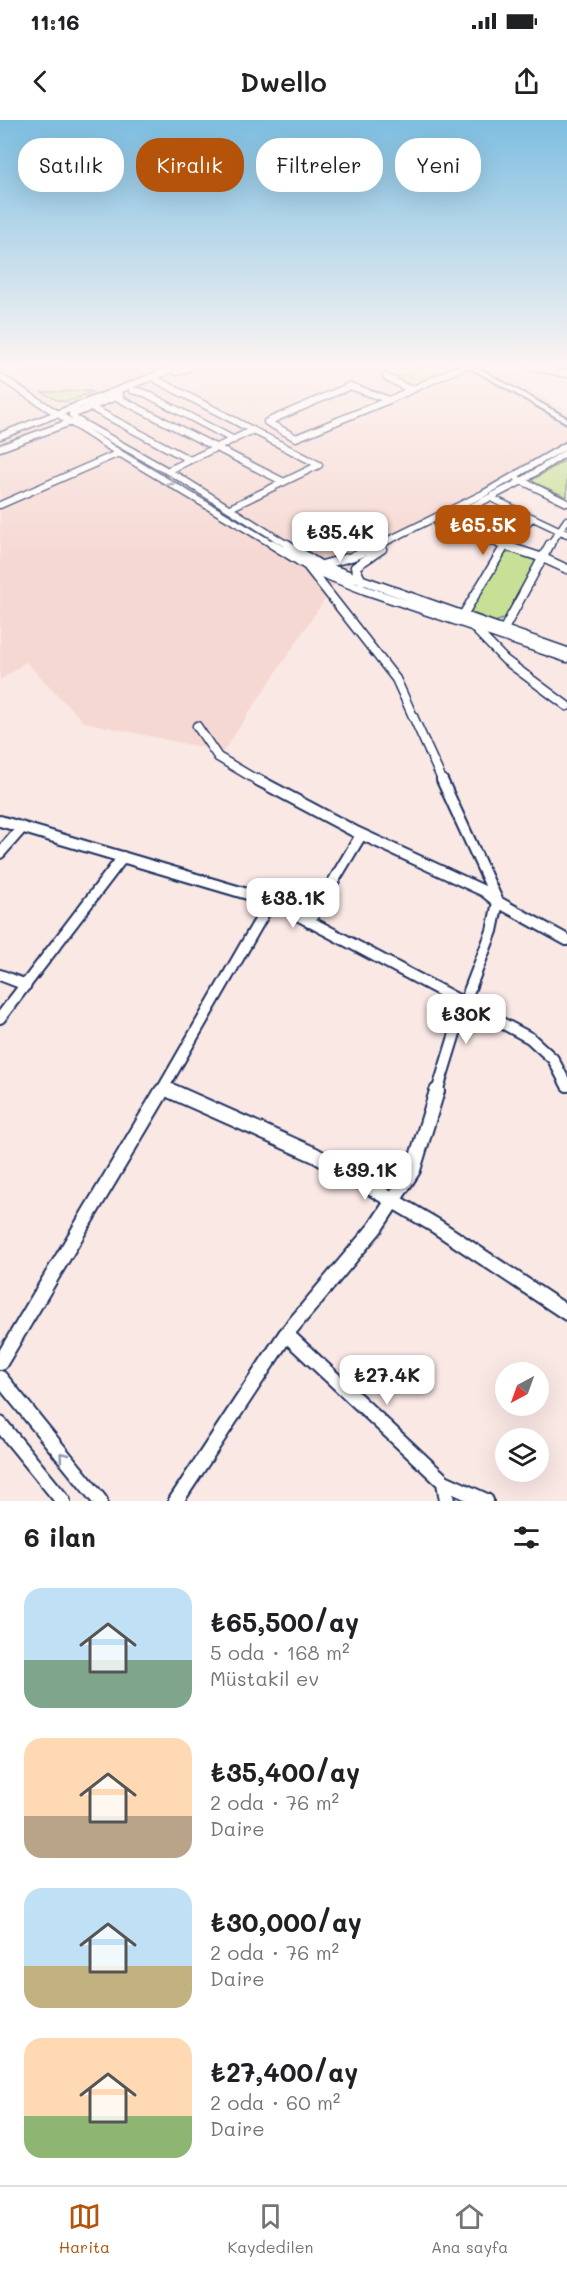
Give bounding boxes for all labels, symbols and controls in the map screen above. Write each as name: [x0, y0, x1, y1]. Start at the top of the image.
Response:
text: 11:16: [30, 7, 80, 36]
text: Dwello: [240, 64, 327, 99]
icon: back: [24, 65, 57, 98]
icon: share: [510, 65, 543, 98]
chip: Satılık: [18, 138, 124, 192]
chip: Kiralık: [136, 138, 244, 192]
chip: Filtreler: [256, 138, 383, 192]
chip: Yeni: [395, 138, 481, 192]
one-way arrow: [164, 474, 174, 486]
pin: ₺65.5K: [434, 505, 532, 556]
text: ₺65.5K: [449, 511, 517, 537]
pin: ₺35.4K: [291, 512, 389, 563]
text: ₺35.4K: [306, 518, 374, 544]
pin: ₺38.1K: [244, 878, 342, 929]
text: ₺38.1K: [260, 884, 326, 910]
pin: ₺30K: [430, 994, 502, 1045]
text: ₺30K: [441, 1000, 491, 1026]
pin: ₺39.1K: [316, 1150, 414, 1201]
text: ₺39.1K: [333, 1156, 397, 1182]
pin: ₺27.4K: [338, 1355, 436, 1406]
text: ₺27.4K: [354, 1361, 420, 1387]
north arrow: [495, 1362, 549, 1416]
map controls: [495, 1362, 549, 1482]
button: layers: [495, 1428, 549, 1482]
one-way arrow: [59, 1451, 70, 1462]
text: 6 ilan: [24, 1520, 96, 1554]
icon: filters: [510, 1521, 543, 1554]
text: ₺65,500/ay: [210, 1605, 359, 1639]
icon: home: [72, 1612, 144, 1684]
text: 5 oda · 168 m²: [210, 1639, 350, 1665]
text: Müstakil ev: [210, 1665, 319, 1691]
text: ₺35,400/ay: [210, 1755, 360, 1789]
icon: home: [72, 1762, 144, 1834]
text: 2 oda · 76 m²: [210, 1789, 339, 1815]
text: Daire: [210, 1815, 265, 1841]
text: ₺30,000/ay: [210, 1905, 362, 1939]
icon: home: [72, 1912, 144, 1984]
text: 2 oda · 76 m²: [210, 1939, 339, 1965]
text: Daire: [210, 1965, 265, 1991]
text: ₺27,400/ay: [210, 2055, 358, 2089]
icon: home: [72, 2062, 144, 2134]
text: 2 oda · 60 m²: [210, 2089, 340, 2115]
text: Daire: [210, 2115, 265, 2141]
tab: Harita: [59, 2200, 110, 2257]
tab: Kaydedilen: [228, 2200, 313, 2257]
tab: Ana sayfa: [431, 2200, 508, 2257]

